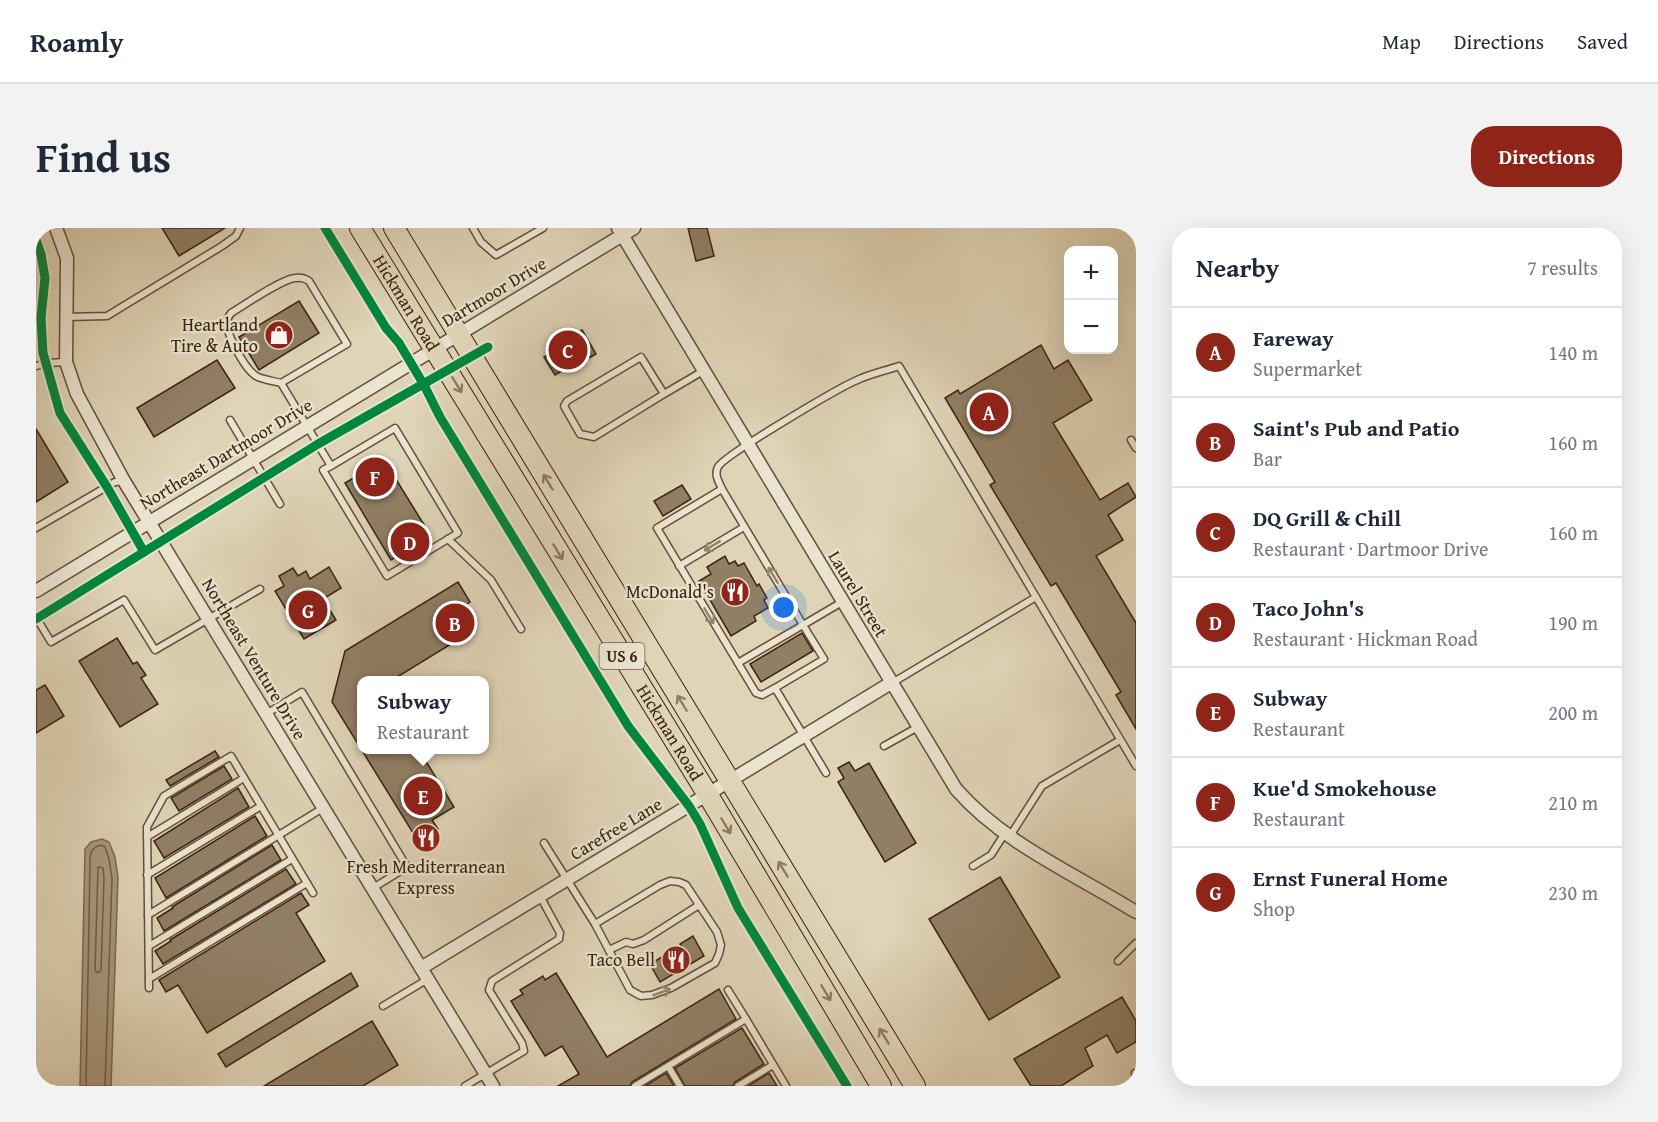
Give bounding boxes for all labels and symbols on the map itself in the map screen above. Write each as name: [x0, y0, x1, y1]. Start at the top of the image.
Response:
street label: Hickman Road: [366, 249, 447, 357]
street label: Dartmoor Drive: [436, 250, 551, 334]
place label: Heartland Tire & Auto: [171, 311, 258, 359]
shop icon: Heartland Tire & Auto: [263, 319, 295, 351]
pin: C: [548, 328, 588, 372]
one-way arrow: [451, 376, 463, 393]
pin: A: [970, 390, 1008, 435]
street label: Northeast Dartmoor Drive: [134, 391, 317, 516]
pin: F: [356, 454, 394, 500]
one-way arrow: [542, 474, 554, 491]
pin: D: [390, 520, 430, 564]
one-way arrow: [704, 541, 721, 553]
one-way arrow: [552, 543, 564, 560]
street label: Laurel Street: [822, 545, 895, 643]
one-way arrow: [767, 567, 779, 584]
street label: Northeast Venture Drive: [195, 573, 314, 745]
restaurant icon: McDonald's: [719, 576, 751, 608]
place label: McDonald's: [626, 578, 714, 605]
pin: G: [288, 588, 328, 632]
your location: [769, 593, 798, 622]
pin: B: [436, 600, 474, 646]
one-way arrow: [704, 607, 716, 624]
road number: US 6: [600, 643, 644, 669]
street label: Hickman Road: [630, 679, 710, 786]
one-way arrow: [675, 695, 687, 712]
pin: E: [404, 774, 442, 818]
street label: Carefree Lane: [564, 790, 667, 867]
one-way arrow: [720, 817, 732, 834]
restaurant icon: Fresh Mediterranean Express: [410, 822, 442, 854]
place label: Fresh Mediterranean Express: [347, 853, 505, 901]
one-way arrow: [776, 861, 789, 878]
restaurant icon: Taco Bell: [660, 944, 692, 976]
place label: Taco Bell: [587, 946, 655, 973]
one-way arrow: [820, 984, 832, 1001]
one-way arrow: [652, 985, 671, 996]
one-way arrow: [878, 1028, 890, 1045]

